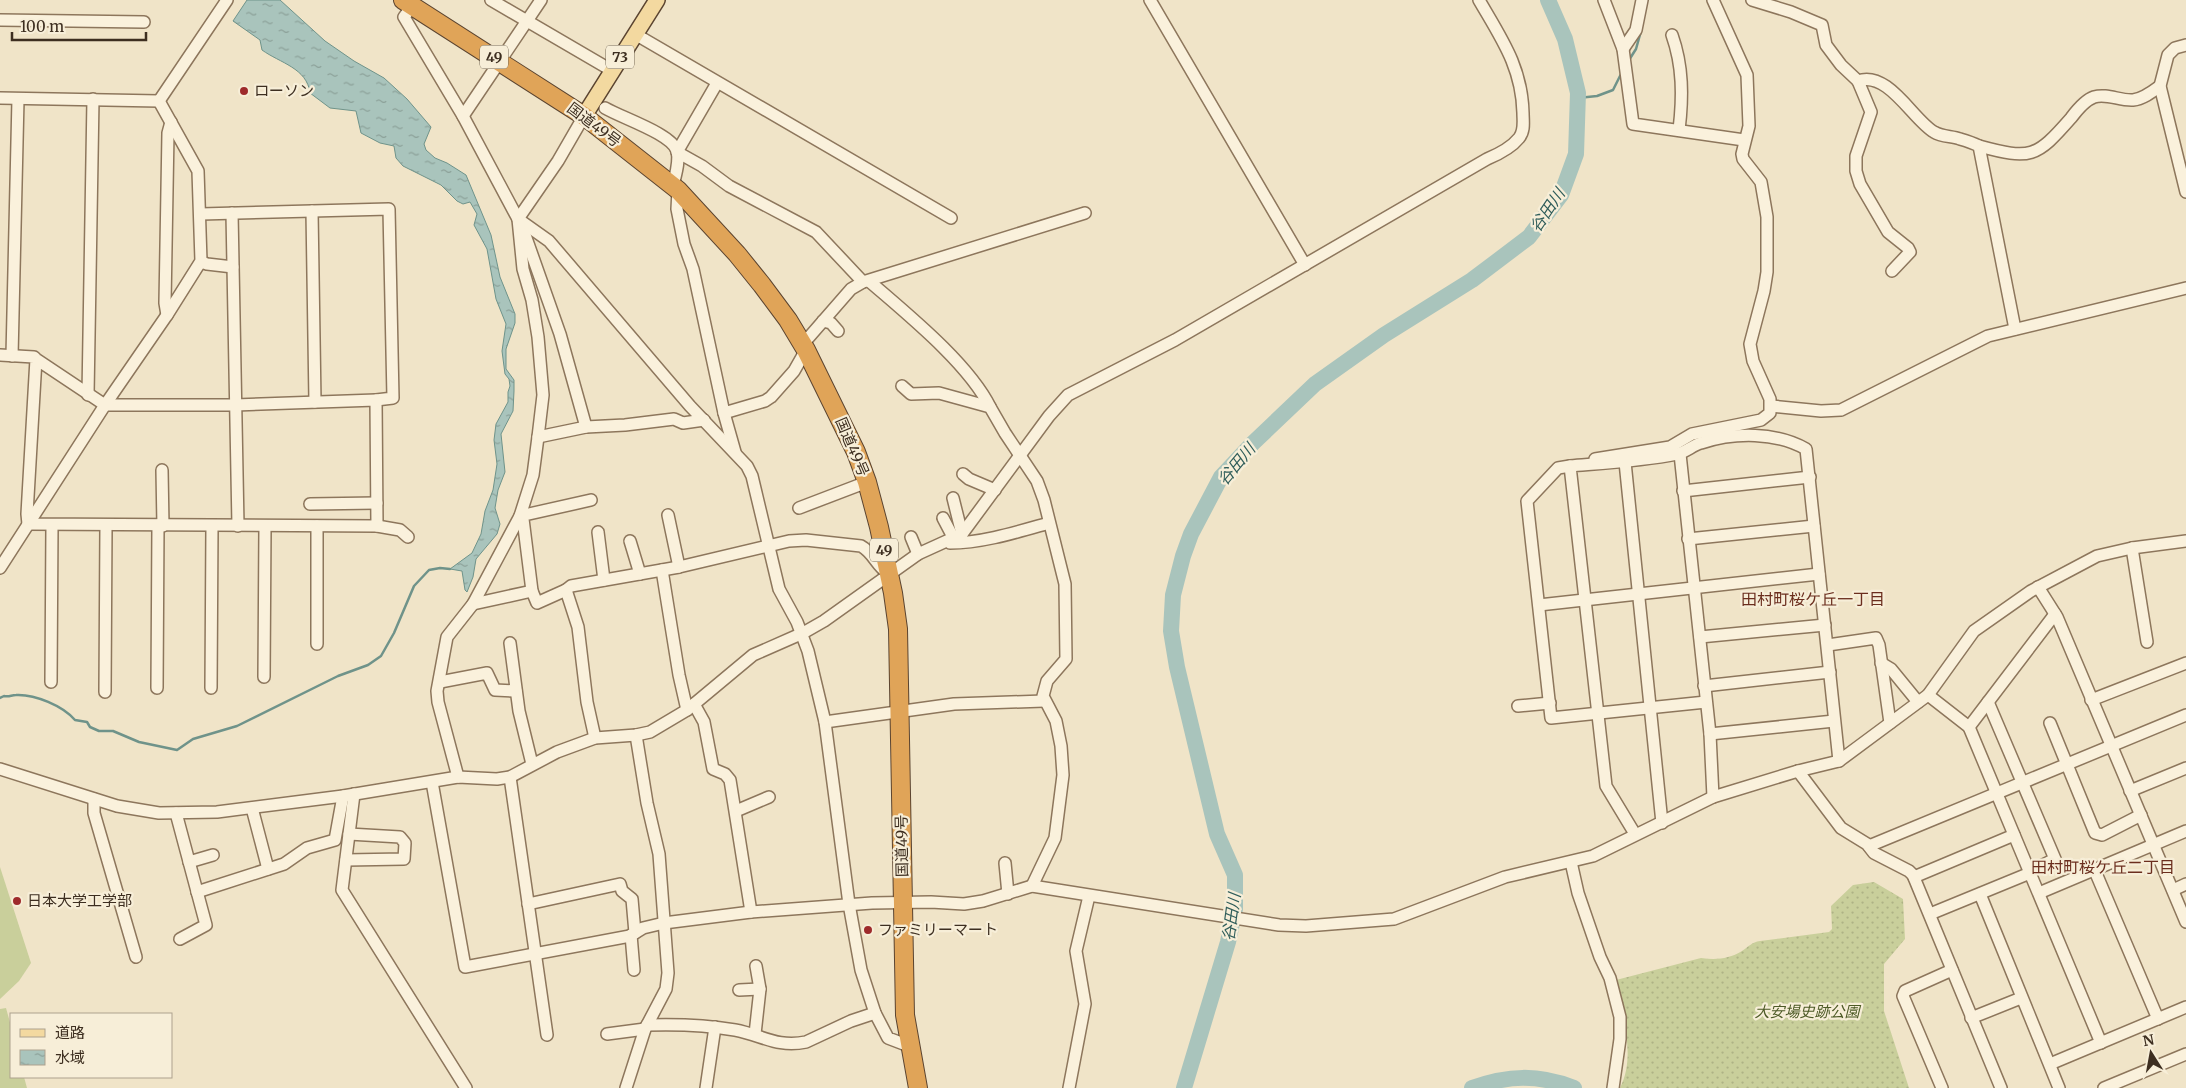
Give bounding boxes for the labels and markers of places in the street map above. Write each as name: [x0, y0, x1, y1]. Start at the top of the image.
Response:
place label: ローソン: [254, 81, 314, 100]
marker: ローソン: [238, 85, 250, 97]
place label: 日本大学工学部: [27, 891, 132, 910]
marker: 日本大学工学部: [11, 895, 23, 907]
place label: ファミリーマート: [878, 920, 998, 939]
marker: ファミリーマート: [862, 924, 874, 936]

